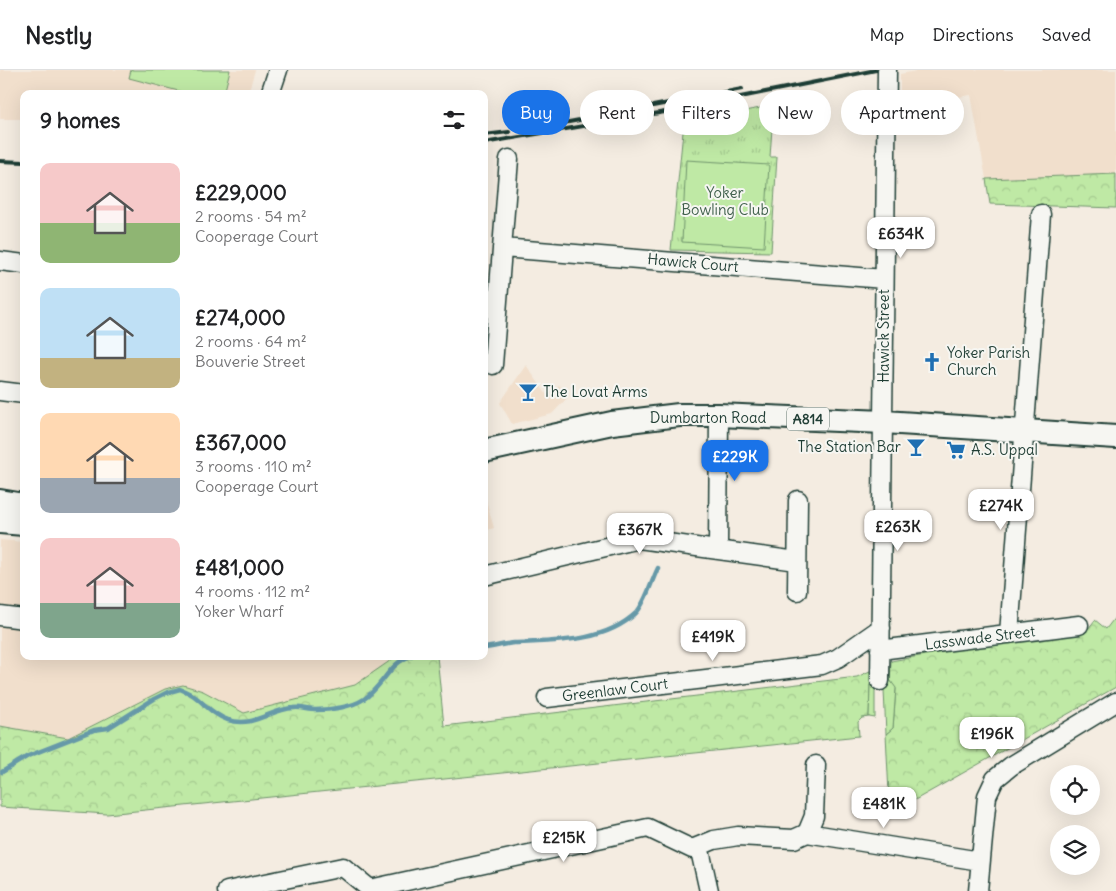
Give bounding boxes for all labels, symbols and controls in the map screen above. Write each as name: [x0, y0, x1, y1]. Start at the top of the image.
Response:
text: Nestly: [25, 20, 92, 50]
text: Map: [869, 23, 904, 46]
text: Directions: [932, 23, 1014, 46]
text: Saved: [1042, 23, 1091, 46]
chip: Buy: [502, 90, 570, 135]
chip: Rent: [580, 90, 654, 135]
chip: Filters: [664, 90, 749, 135]
chip: New: [759, 90, 831, 135]
chip: Apartment: [841, 90, 964, 135]
icon: filters: [440, 106, 468, 134]
text: 9 homes: [40, 107, 120, 134]
text: £229,000: [195, 179, 287, 206]
icon: home: [80, 183, 140, 243]
park label: Yoker Bowling Club: [681, 183, 769, 219]
text: 2 rooms · 54 m²: [195, 206, 307, 226]
pin: £634K: [866, 216, 936, 259]
text: £634K: [878, 223, 924, 243]
text: Cooperage Court: [195, 226, 319, 246]
street label: Hawick Court: [647, 249, 739, 276]
street label: Hawick Street: [874, 289, 893, 383]
text: £274,000: [195, 304, 286, 331]
icon: home: [80, 308, 140, 368]
text: 2 rooms · 64 m²: [195, 331, 307, 351]
place label: Yoker Parish Church: [947, 343, 1031, 379]
text: Bouverie Street: [195, 351, 305, 371]
church icon: Yoker Parish Church: [921, 351, 943, 373]
bar icon: The Lovat Arms: [517, 381, 539, 403]
place label: The Lovat Arms: [543, 382, 648, 401]
street label: Dumbarton Road: [650, 408, 766, 427]
road number: A814: [787, 408, 829, 430]
text: £367,000: [195, 429, 286, 456]
icon: home: [80, 433, 140, 493]
bar icon: The Station Bar: [905, 436, 927, 458]
place label: The Station Bar: [798, 437, 901, 456]
supermarket icon: A.S. Uppal: [945, 439, 967, 461]
pin: £229K: [700, 440, 770, 482]
place label: A.S. Uppal: [971, 440, 1038, 459]
text: £229K: [712, 446, 758, 466]
text: 3 rooms · 110 m²: [195, 456, 312, 476]
text: Cooperage Court: [195, 476, 319, 496]
pin: £274K: [966, 488, 1036, 531]
text: £274K: [979, 495, 1023, 515]
pin: £263K: [863, 510, 933, 552]
pin: £367K: [605, 512, 675, 555]
text: £263K: [875, 516, 921, 536]
text: £367K: [618, 519, 662, 539]
text: £481,000: [195, 554, 284, 581]
icon: home: [80, 558, 140, 618]
text: 4 rooms · 112 m²: [195, 581, 310, 601]
text: Yoker Wharf: [195, 601, 283, 621]
pin: £419K: [678, 620, 748, 662]
street label: Lasswade Street: [924, 621, 1036, 654]
text: £419K: [692, 626, 734, 646]
street label: Greenlaw Court: [561, 674, 669, 705]
pin: £196K: [957, 716, 1027, 759]
text: £196K: [970, 723, 1014, 743]
map controls: [1050, 765, 1100, 875]
button: locate: [1050, 765, 1100, 815]
pin: £481K: [849, 786, 919, 829]
text: £481K: [862, 793, 906, 813]
pin: £215K: [529, 820, 599, 863]
button: layers: [1050, 825, 1100, 875]
text: £215K: [543, 827, 585, 847]

